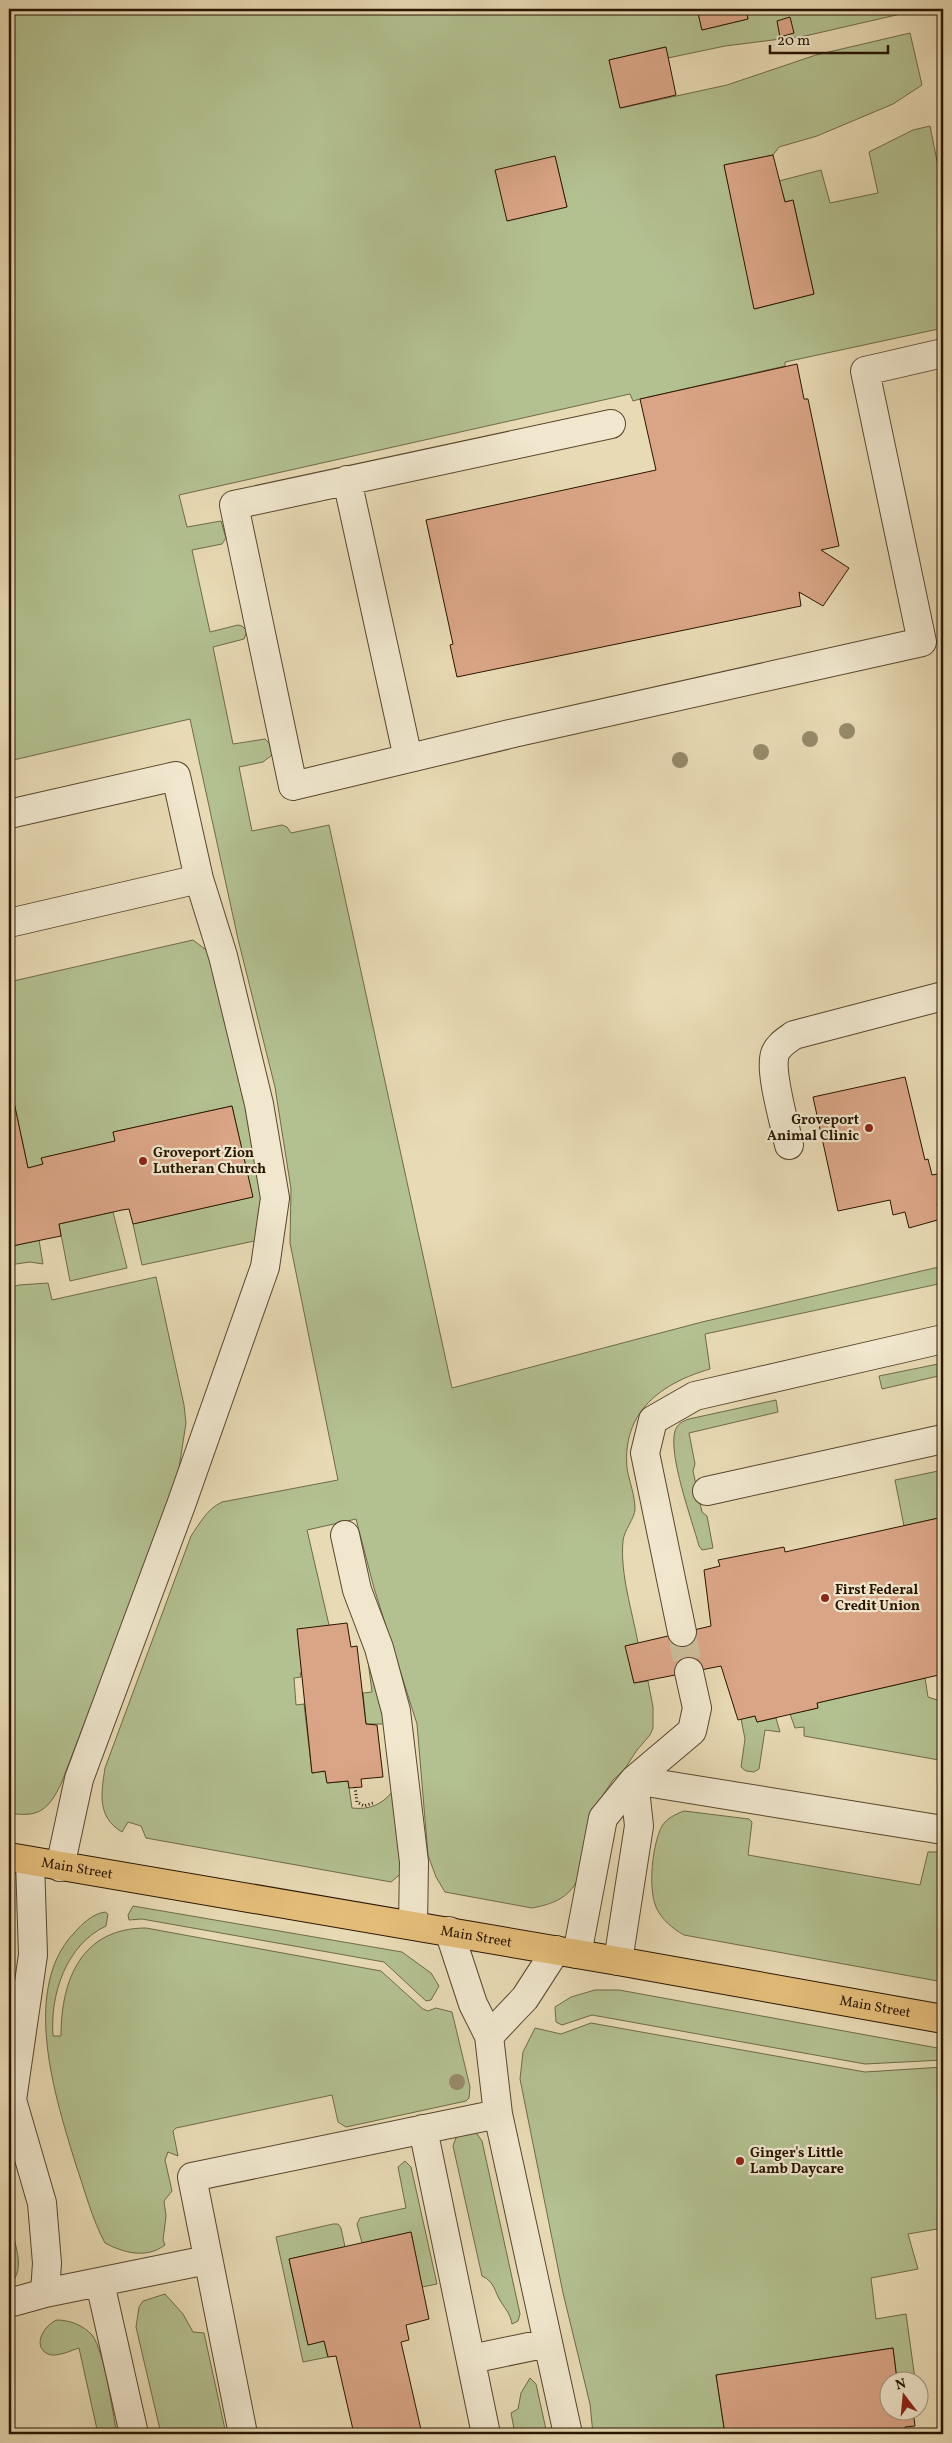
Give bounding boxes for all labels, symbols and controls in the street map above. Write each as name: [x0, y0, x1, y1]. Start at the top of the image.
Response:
scale bar: [770, 22, 887, 54]
text: 20 m: [777, 31, 810, 52]
place label: Groveport Animal Clinic: [767, 1111, 859, 1146]
marker: Groveport Animal Clinic: [863, 1122, 875, 1134]
place label: Groveport Zion Lutheran Church: [153, 1144, 266, 1179]
marker: Groveport Zion Lutheran Church: [137, 1155, 149, 1167]
place label: First Federal Credit Union: [835, 1581, 920, 1616]
marker: First Federal Credit Union: [819, 1592, 831, 1604]
street label: Main Street: [40, 1853, 114, 1884]
street label: Main Street: [439, 1921, 513, 1952]
street label: Main Street: [838, 1991, 912, 2023]
place label: Ginger's Little Lamb Daycare: [750, 2144, 844, 2179]
marker: Ginger's Little Lamb Daycare: [734, 2155, 746, 2167]
north arrow: [880, 2370, 930, 2420]
text: N: [893, 2374, 908, 2395]

